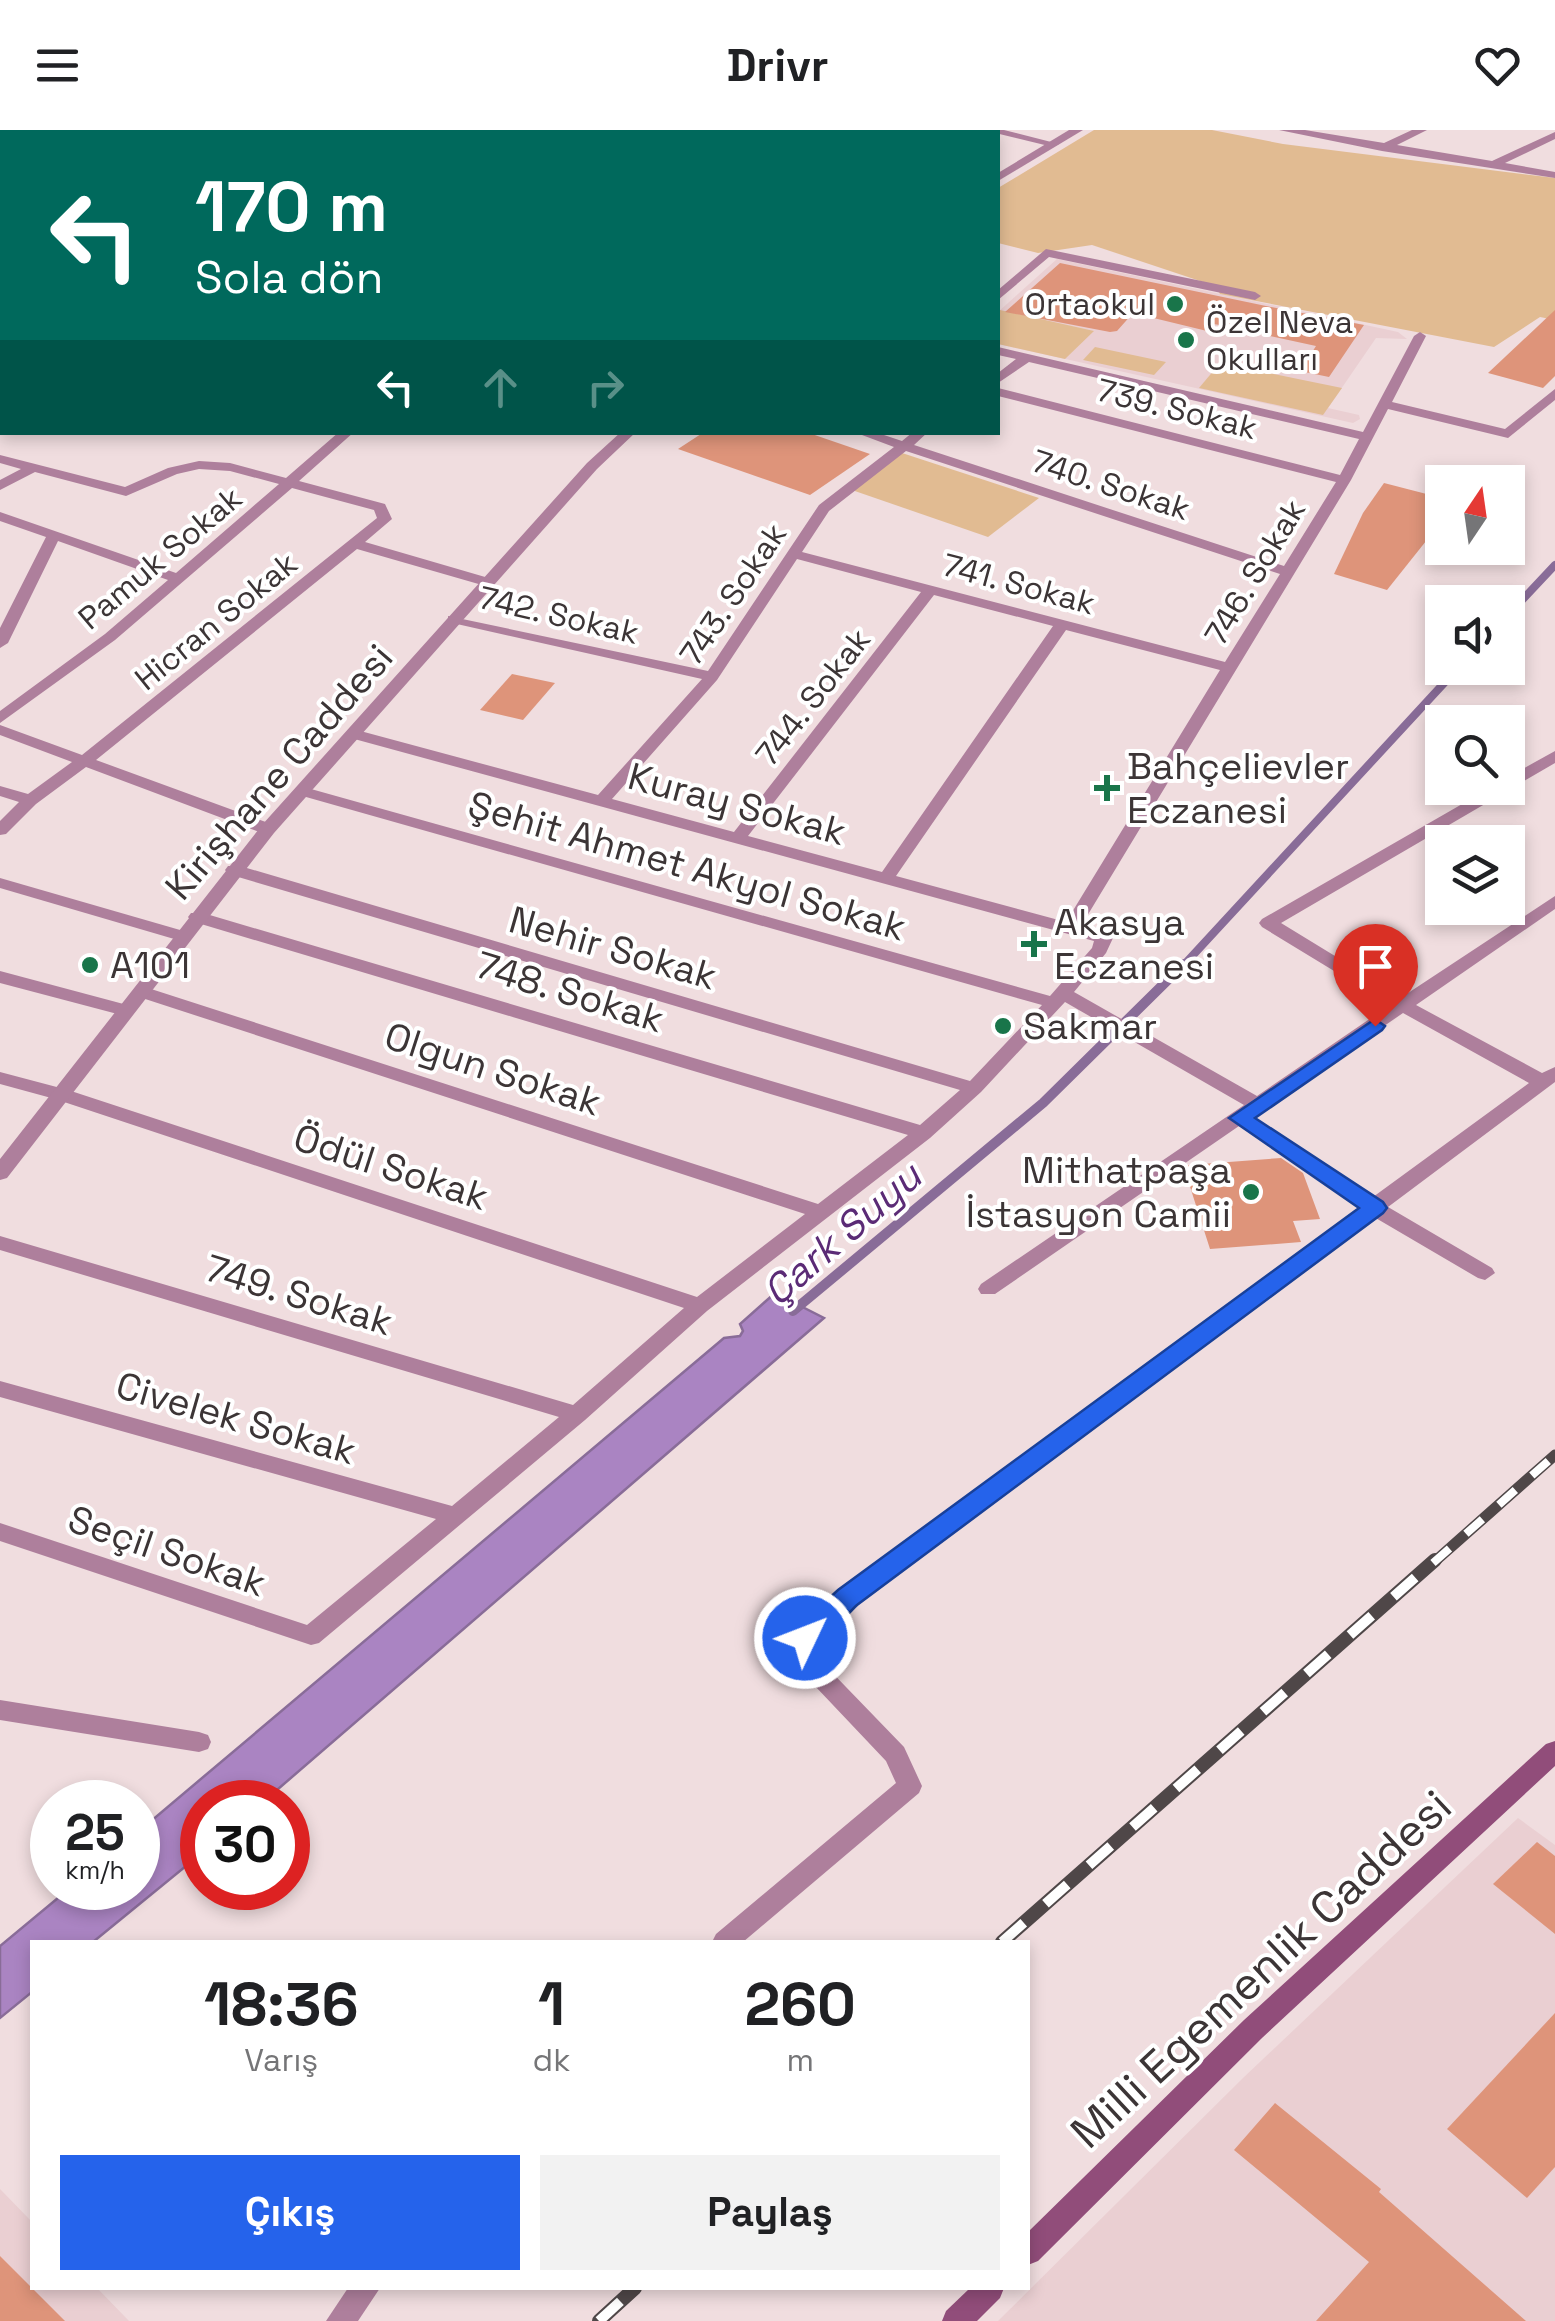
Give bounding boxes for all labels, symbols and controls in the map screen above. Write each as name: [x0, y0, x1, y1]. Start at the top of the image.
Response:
text: Drivr: [726, 37, 829, 94]
icon: menu: [30, 38, 85, 93]
icon: heart: [1470, 38, 1525, 93]
text: 170 m: [195, 162, 388, 251]
icon: left: [30, 170, 160, 300]
text: Sola dön: [195, 249, 383, 306]
place label: Ortaokul: [1025, 284, 1155, 324]
marker: Ortaokul: [1164, 293, 1186, 315]
place label: Özel Neva Okulları: [1206, 302, 1353, 379]
marker: Özel Neva Okulları: [1175, 329, 1197, 351]
icon: left: [368, 360, 423, 415]
icon: ahead: [473, 360, 528, 415]
icon: right: [578, 360, 633, 415]
street label: 739. Sokak: [1093, 370, 1261, 448]
street label: 740. Sokak: [1027, 441, 1195, 529]
north arrow: [1425, 465, 1525, 565]
map controls: [1425, 465, 1525, 925]
street label: Pamuk Sokak: [70, 478, 250, 638]
street label: 746. Sokak: [1196, 492, 1314, 652]
street label: 743. Sokak: [671, 515, 795, 673]
street label: Hicran Sokak: [127, 543, 305, 699]
street label: 741. Sokak: [939, 545, 1099, 623]
street label: 742. Sokak: [475, 577, 643, 653]
button: sound: [1425, 585, 1525, 685]
street label: 744. Sokak: [747, 620, 879, 774]
street label: Kirişhane Caddesi: [155, 634, 403, 910]
button: search: [1425, 705, 1525, 805]
place label: Bahçelievler Eczanesi: [1127, 742, 1349, 834]
street label: Kuray Sokak: [623, 752, 851, 856]
marker: Bahçelievler Eczanesi: [1096, 777, 1118, 799]
street label: Şehit Ahmet Akyol Sokak: [463, 781, 911, 951]
button: layers: [1425, 825, 1525, 925]
street label: Nehir Sokak: [504, 896, 722, 1000]
place label: Akasya Eczanesi: [1054, 898, 1214, 990]
pin: [1333, 924, 1418, 1027]
marker: Akasya Eczanesi: [1023, 933, 1045, 955]
icon: arrive: [1348, 939, 1403, 994]
place label: A101: [110, 941, 190, 989]
street label: 748. Sokak: [470, 941, 670, 1043]
marker: A101: [79, 954, 101, 976]
place label: Sakmar: [1023, 1002, 1157, 1050]
street label: Olgun Sokak: [379, 1011, 607, 1127]
marker: Sakmar: [992, 1015, 1014, 1037]
street label: Ödül Sokak: [288, 1113, 494, 1221]
place label: Mithatpaşa İstasyon Camii: [966, 1146, 1231, 1238]
water label: Çark Suyu: [752, 1150, 934, 1317]
marker: Mithatpaşa İstasyon Camii: [1240, 1181, 1262, 1203]
street label: 749. Sokak: [200, 1244, 398, 1346]
street label: Civelek Sokak: [111, 1361, 361, 1475]
street label: Seçil Sokak: [62, 1495, 272, 1607]
position arrow: [753, 1586, 857, 1690]
street label: Milli Egemenlik Caddesi: [1059, 1778, 1463, 2160]
speed limit sign: 30: [180, 1780, 310, 1910]
text: 25: [65, 1801, 125, 1865]
text: km/h: [65, 1854, 125, 1886]
text: 18:36: [204, 1966, 359, 2043]
text: 1: [538, 1966, 565, 2043]
text: 260: [744, 1966, 856, 2043]
text: Varış: [244, 2040, 318, 2080]
text: dk: [533, 2040, 570, 2080]
text: m: [786, 2040, 814, 2080]
button: Çıkış: [60, 2155, 520, 2270]
button: Paylaş: [540, 2155, 1000, 2270]

